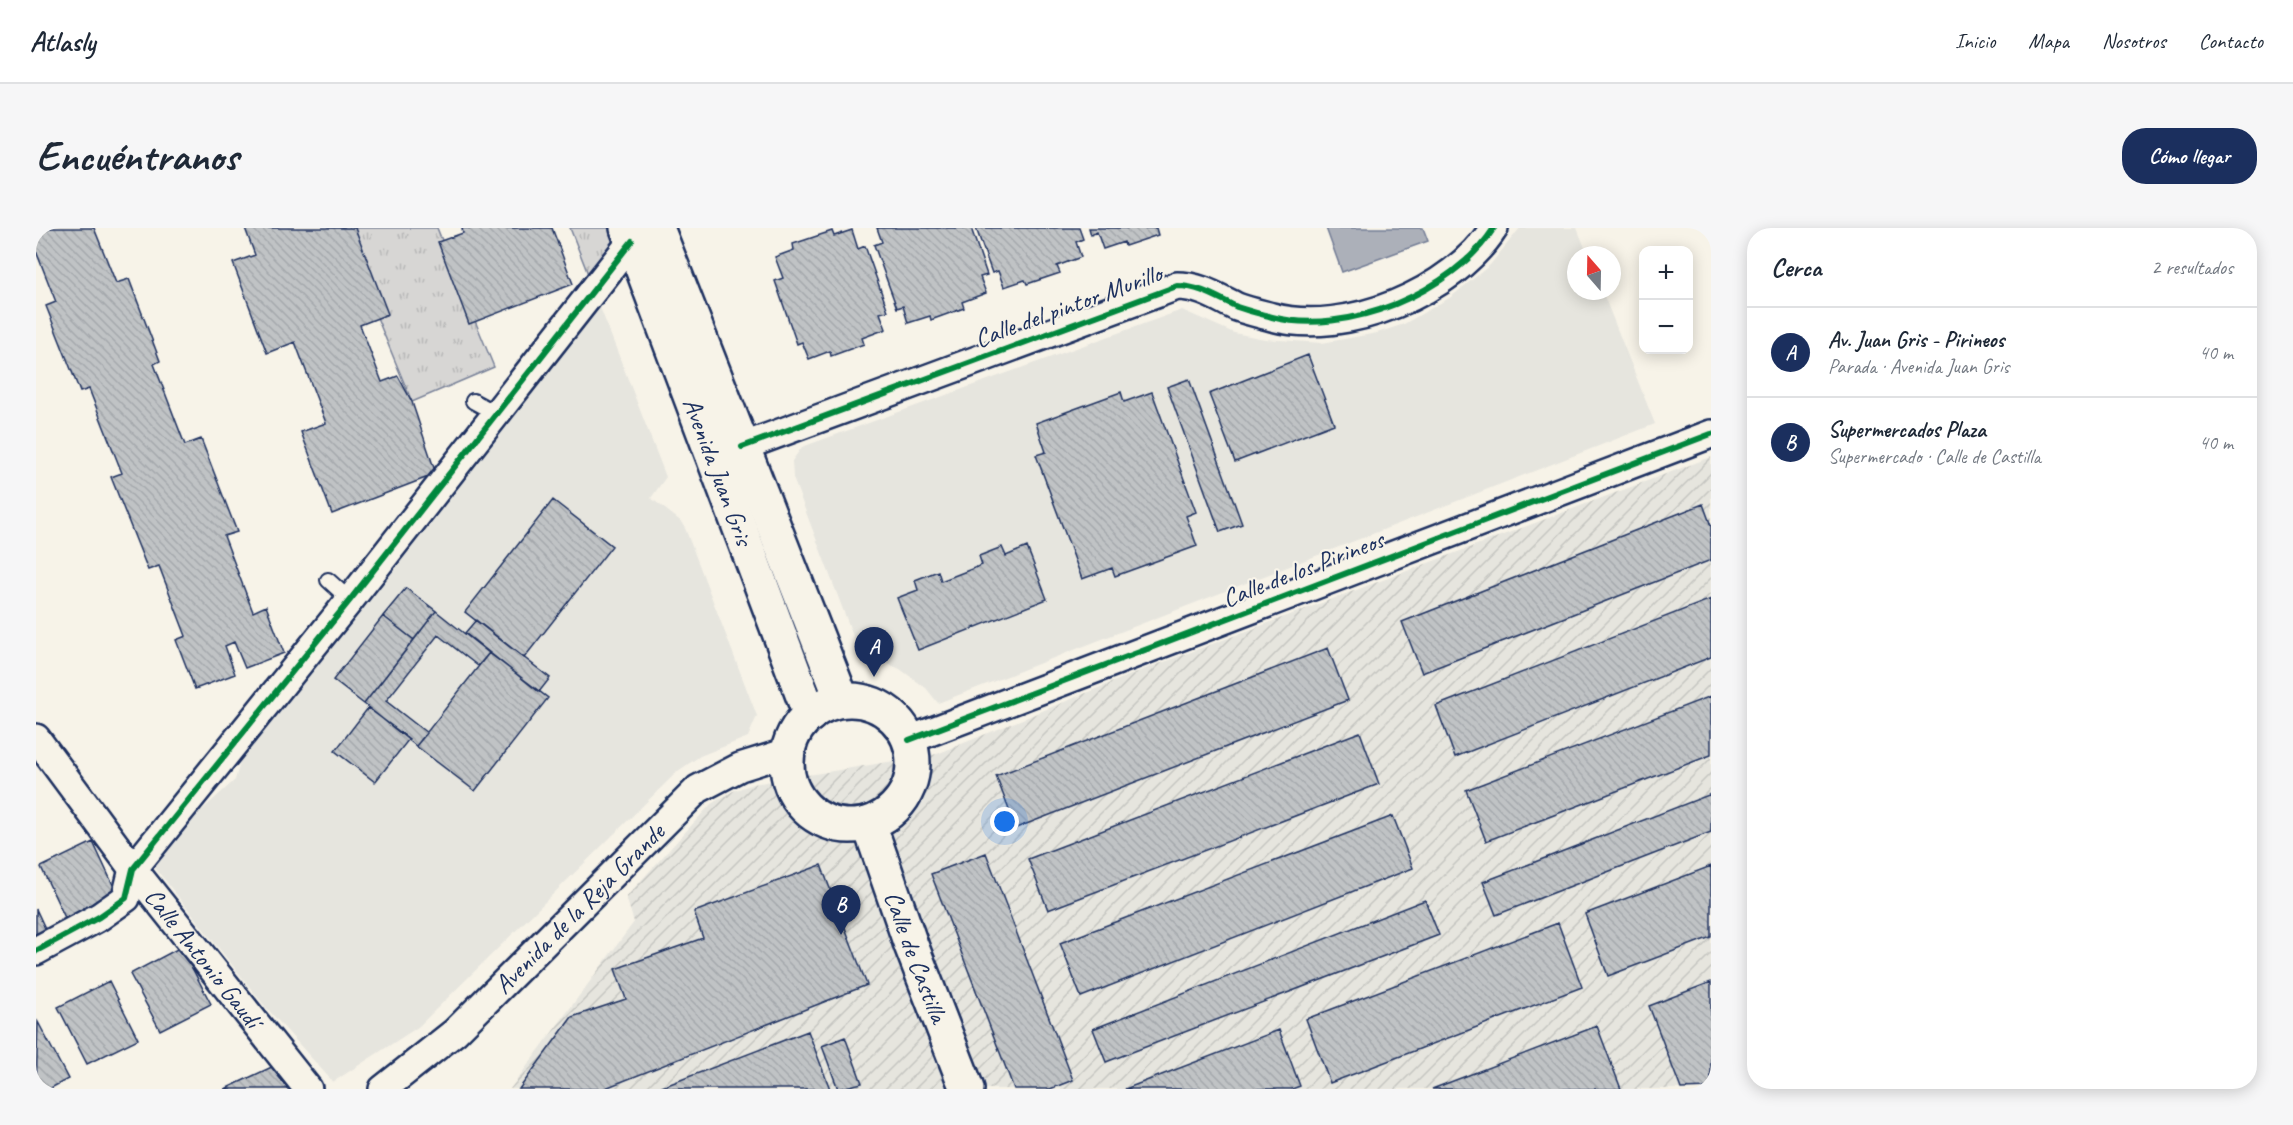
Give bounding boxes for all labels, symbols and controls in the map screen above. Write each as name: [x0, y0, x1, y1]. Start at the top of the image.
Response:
text: Atlasly: [30, 24, 95, 59]
text: Inicio: [1955, 28, 1995, 54]
text: Mapa: [2028, 28, 2069, 54]
text: Nosotros: [2102, 28, 2166, 54]
text: Contacto: [2199, 28, 2263, 54]
button: Cómo llegar: [2122, 128, 2257, 184]
text: Encuéntranos: [36, 130, 238, 183]
north arrow: [1567, 246, 1621, 300]
map controls: [1639, 246, 1693, 354]
button: +: [1639, 246, 1693, 300]
text: Cerca: [1771, 251, 1821, 284]
text: 2 resultados: [2151, 255, 2233, 280]
street label: Calle del pintor Murillo: [970, 256, 1169, 355]
button: −: [1639, 300, 1693, 354]
text: Av. Juan Gris - Pirineos: [1828, 326, 2004, 354]
text: A: [1785, 340, 1796, 365]
text: 40 m: [2199, 340, 2233, 365]
text: Parada · Avenida Juan Gris: [1828, 354, 2009, 379]
street label: Avenida Juan Gris: [676, 393, 762, 552]
text: Supermercados Plaza: [1828, 416, 1986, 444]
text: B: [1785, 430, 1796, 455]
text: 40 m: [2199, 430, 2233, 455]
text: Supermercado · Calle de Castilla: [1828, 444, 2041, 469]
street label: Calle de los Pirineos: [1218, 522, 1390, 615]
pin: A: [854, 628, 894, 677]
your location: [990, 807, 1019, 836]
street label: Avenida de la Reja Grande: [487, 815, 672, 1000]
street label: Calle Antonio Gaudí: [138, 881, 272, 1038]
pin: B: [822, 886, 860, 935]
street label: Calle de Castilla: [877, 887, 957, 1029]

